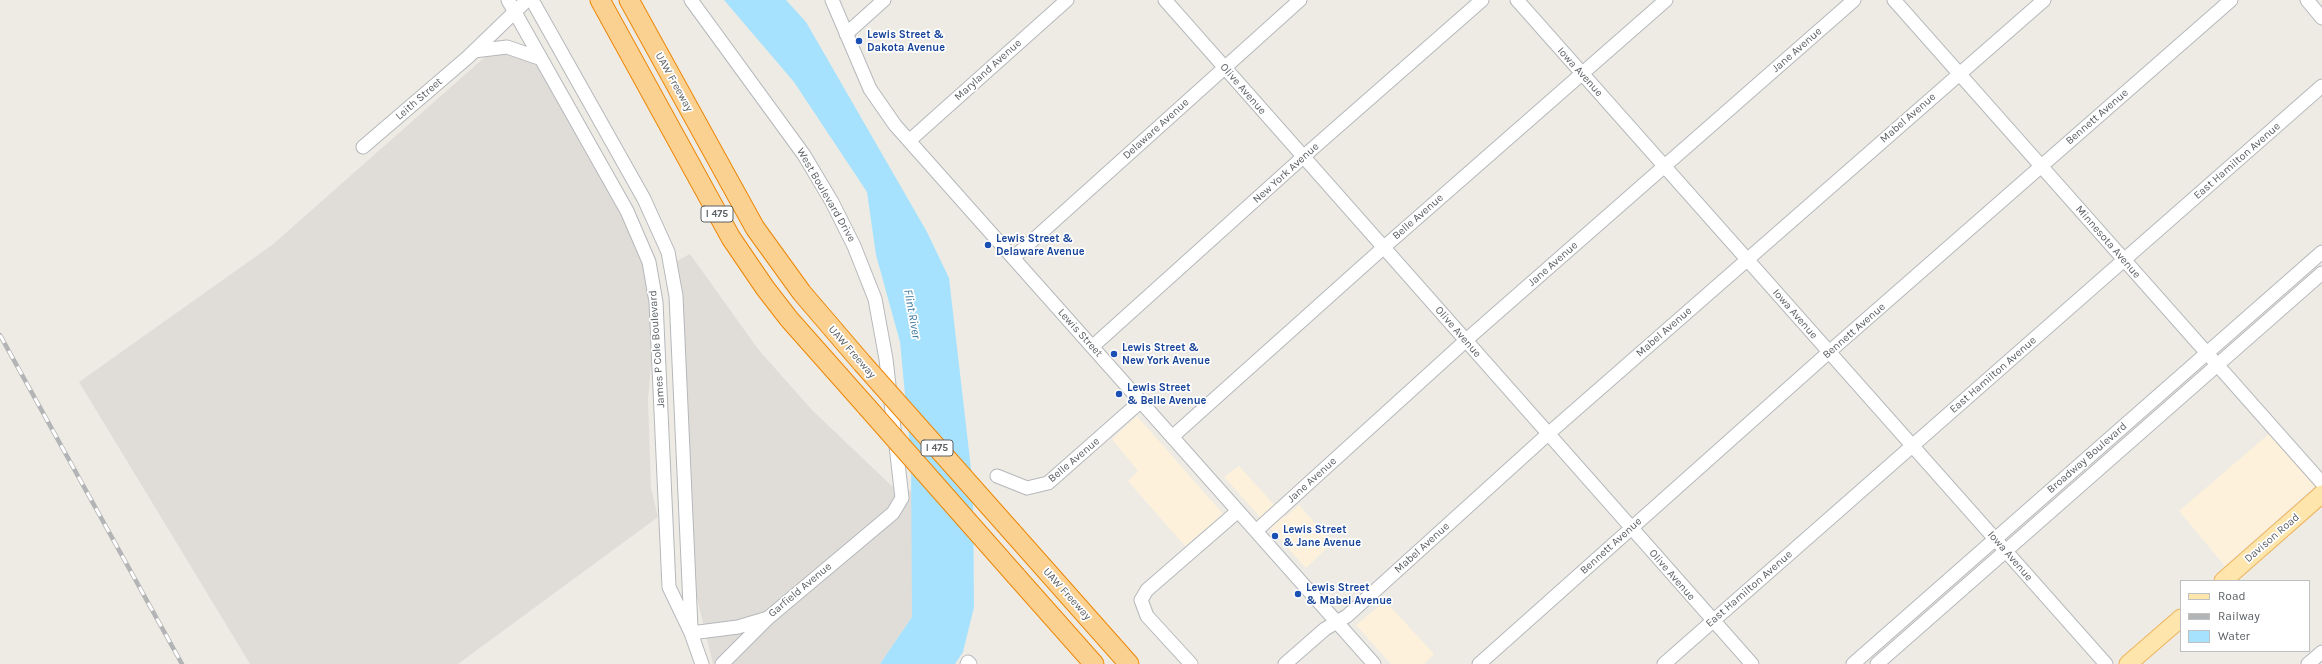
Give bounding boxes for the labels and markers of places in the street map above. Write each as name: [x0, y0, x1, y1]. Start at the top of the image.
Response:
place label: Lewis Street & Dakota Avenue: [867, 28, 945, 54]
marker: Lewis Street & Dakota Avenue: [854, 36, 864, 46]
place label: Lewis Street & Delaware Avenue: [996, 232, 1085, 258]
marker: Lewis Street & Delaware Avenue: [983, 240, 993, 250]
place label: Lewis Street & New York Avenue: [1122, 341, 1210, 367]
marker: Lewis Street & New York Avenue: [1109, 349, 1119, 359]
place label: Lewis Street & Belle Avenue: [1127, 381, 1206, 407]
marker: Lewis Street & Belle Avenue: [1114, 389, 1124, 399]
place label: Lewis Street & Jane Avenue: [1283, 523, 1361, 549]
marker: Lewis Street & Jane Avenue: [1270, 531, 1280, 541]
place label: Lewis Street & Mabel Avenue: [1306, 581, 1392, 607]
marker: Lewis Street & Mabel Avenue: [1293, 589, 1303, 599]

